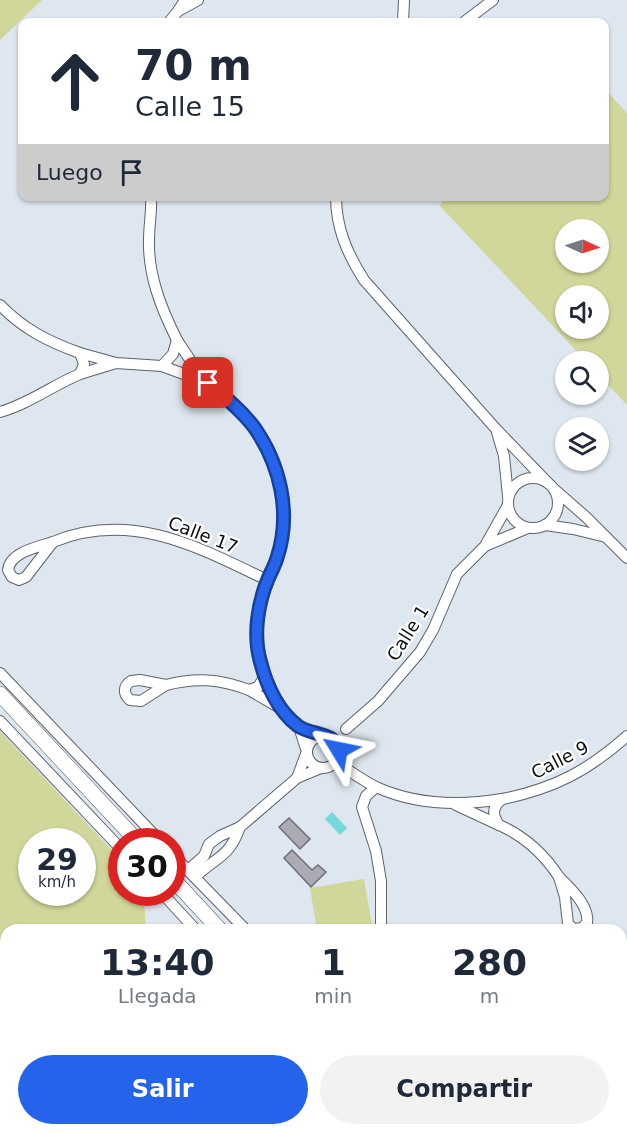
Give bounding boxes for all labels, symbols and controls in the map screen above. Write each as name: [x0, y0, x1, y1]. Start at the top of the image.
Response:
text: 70 m: [135, 41, 252, 90]
icon: ahead: [36, 42, 114, 120]
text: Calle 15: [135, 91, 245, 122]
icon: arrive: [115, 156, 148, 189]
text: Luego: [36, 160, 103, 185]
north arrow: [555, 219, 609, 273]
map controls: [555, 219, 609, 471]
button: sound: [555, 285, 609, 339]
button: search: [555, 351, 609, 405]
pin: [182, 357, 233, 408]
icon: arrive: [191, 366, 224, 399]
button: layers: [555, 417, 609, 471]
street label: Calle 17: [165, 512, 241, 557]
street label: Calle 1: [382, 601, 433, 665]
position arrow: [307, 718, 371, 782]
street label: Calle 9: [527, 736, 592, 783]
speed limit sign: 30: [108, 828, 186, 906]
text: 29: [36, 842, 78, 877]
text: km/h: [38, 873, 76, 891]
text: 13:40: [100, 942, 214, 983]
text: 1: [321, 942, 346, 983]
text: 280: [452, 942, 527, 983]
text: Llegada: [118, 984, 197, 1008]
text: min: [314, 984, 352, 1008]
text: m: [480, 984, 499, 1008]
button: Salir: [18, 1055, 308, 1124]
button: Compartir: [320, 1055, 609, 1124]

